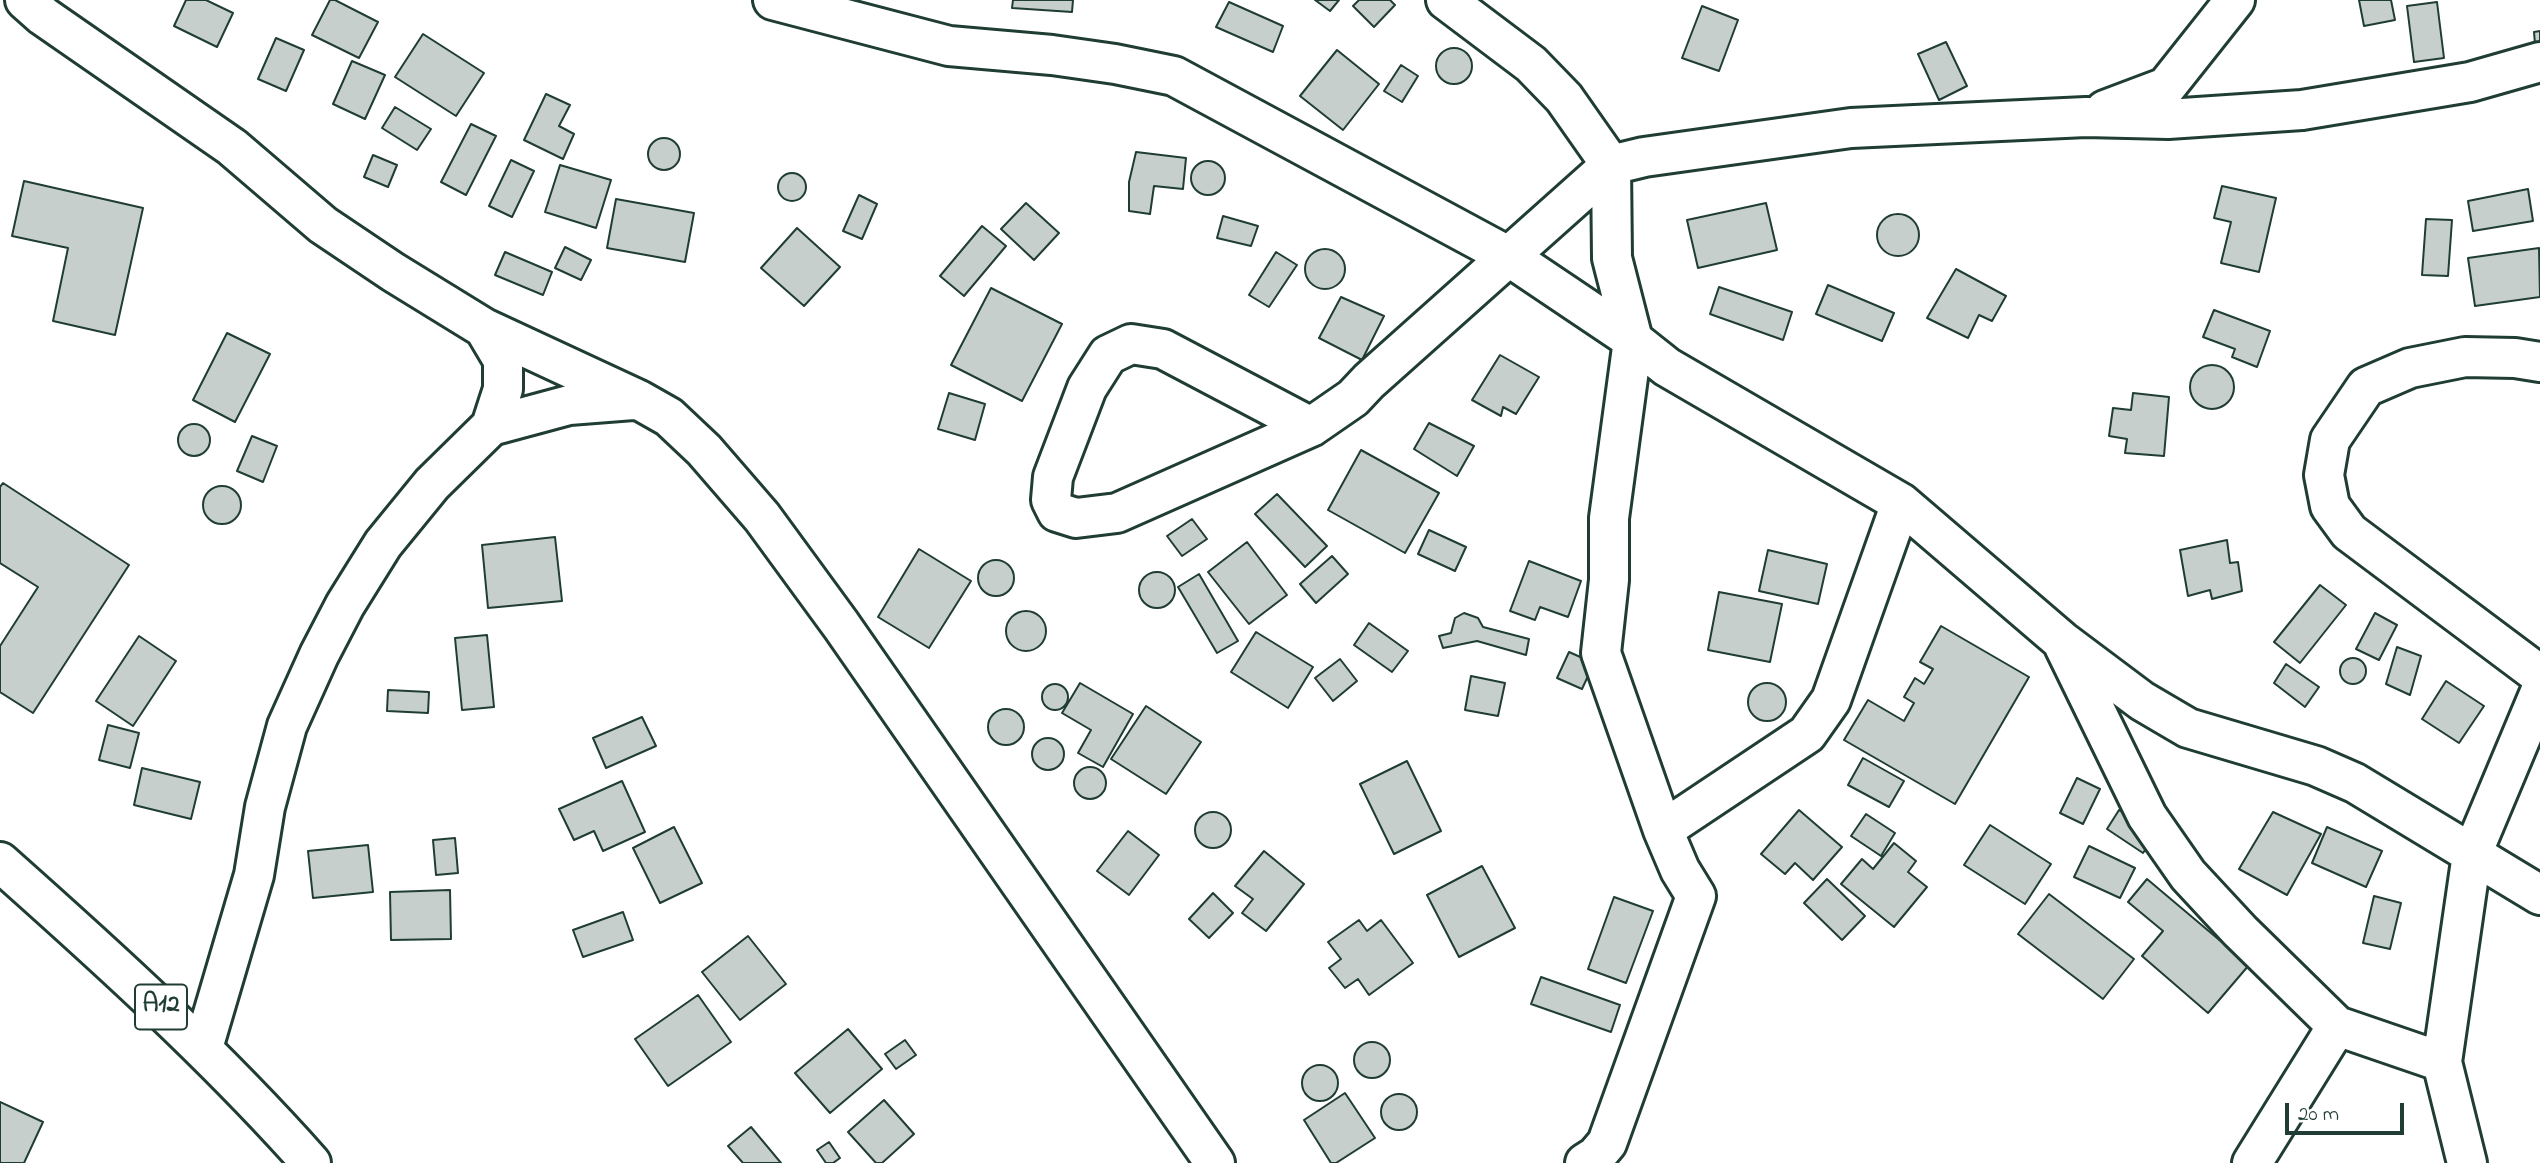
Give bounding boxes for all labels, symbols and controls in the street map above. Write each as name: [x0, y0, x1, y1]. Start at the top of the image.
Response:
road number: A12: [135, 984, 187, 1030]
scale bar: [2288, 1090, 2407, 1134]
text: 20 m: [2298, 1100, 2339, 1130]

